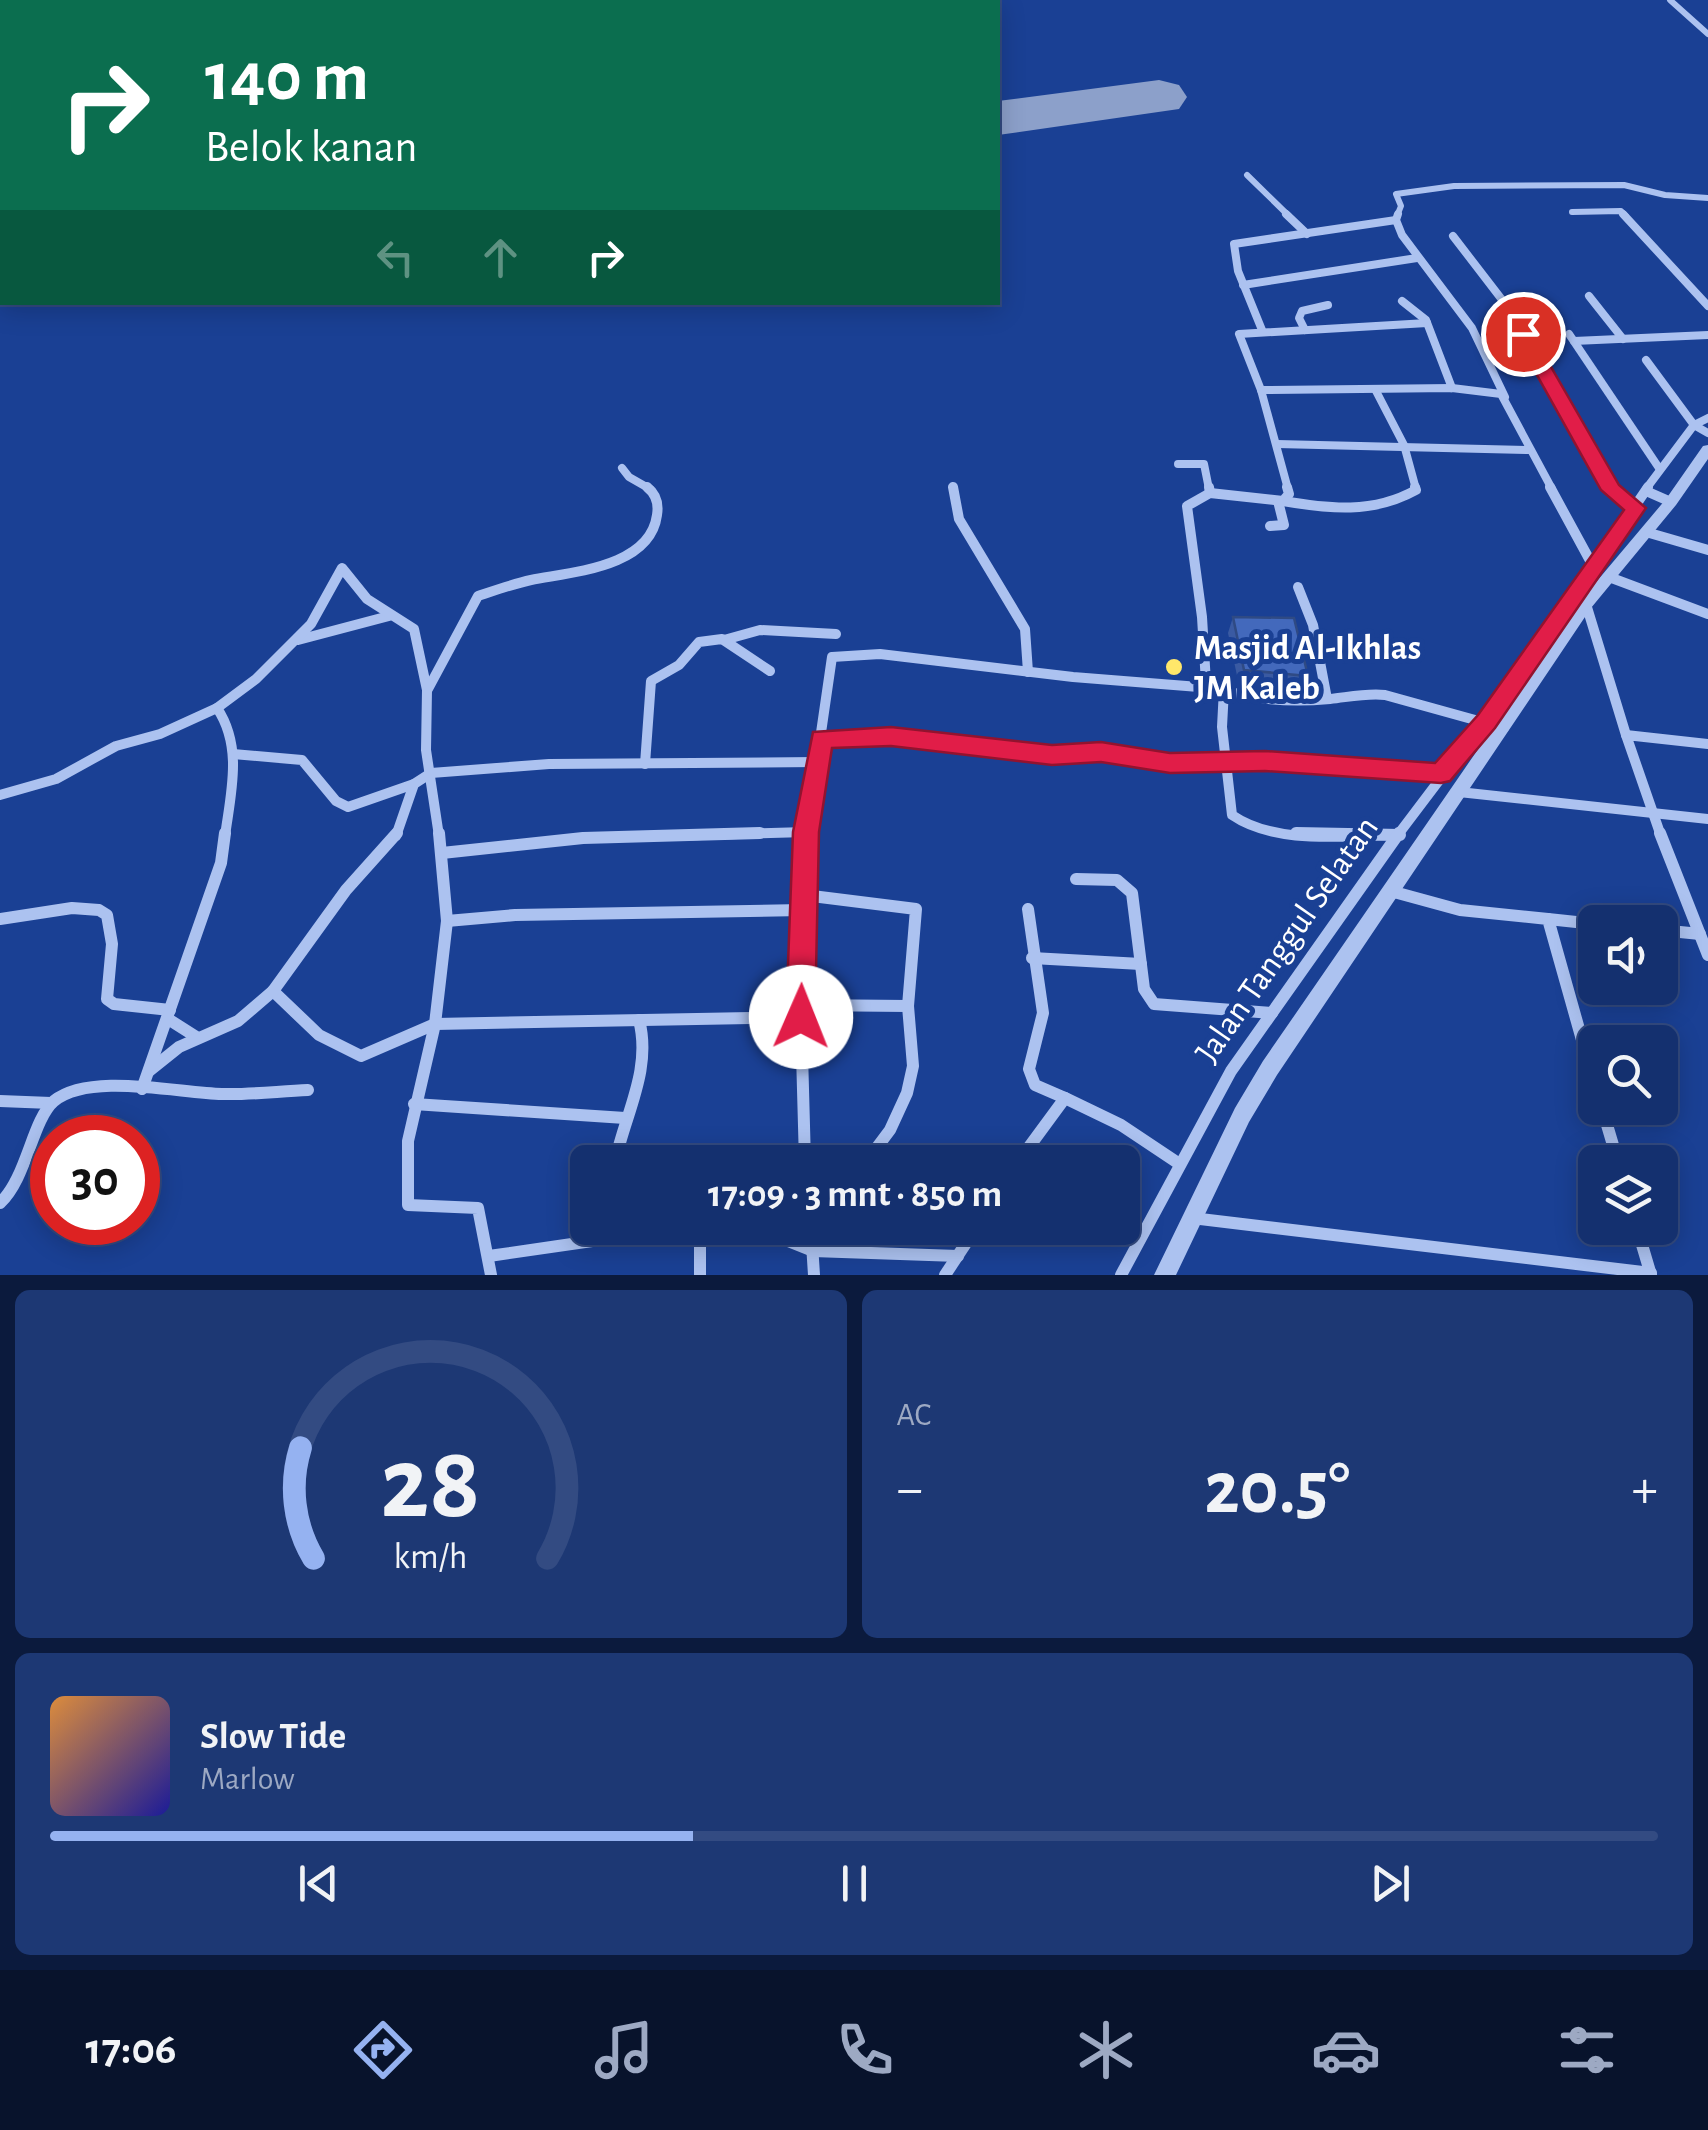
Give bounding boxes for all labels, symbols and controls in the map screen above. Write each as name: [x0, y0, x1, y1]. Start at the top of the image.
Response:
icon: right: [40, 40, 170, 170]
text: 140 m: [205, 43, 369, 113]
text: Belok kanan: [205, 125, 417, 170]
icon: left: [368, 230, 423, 285]
icon: ahead: [473, 230, 528, 285]
icon: right: [578, 230, 633, 285]
pin: [1481, 292, 1566, 377]
icon: arrive: [1496, 307, 1551, 362]
place label: Masjid Al-Ikhlas JM Kaleb: [1194, 631, 1421, 706]
marker: Masjid Al-Ikhlas JM Kaleb: [1163, 656, 1185, 678]
street label: Jalan Tanggul Selatan: [1189, 810, 1385, 1069]
map controls: [1578, 905, 1678, 1245]
button: sound: [1578, 905, 1678, 1005]
position arrow: [749, 965, 853, 1069]
button: search: [1578, 1025, 1678, 1125]
speed limit sign: 30: [30, 1115, 160, 1245]
button: layers: [1578, 1145, 1678, 1245]
text: 17:09 · 3 mnt · 850 m: [708, 1176, 1002, 1214]
text: AC: [897, 1399, 931, 1431]
text: 28: [381, 1433, 481, 1537]
text: 20.5°: [1204, 1452, 1350, 1527]
text: −: [897, 1462, 923, 1517]
text: +: [1632, 1462, 1658, 1517]
text: km/h: [394, 1539, 468, 1575]
text: Slow Tide: [200, 1718, 346, 1756]
text: Marlow: [200, 1763, 295, 1795]
icon: previous: [291, 1856, 346, 1911]
icon: pause: [827, 1856, 882, 1911]
icon: next: [1363, 1856, 1418, 1911]
icon: directions: [348, 2015, 418, 2085]
icon: music: [589, 2015, 659, 2085]
icon: phone: [830, 2015, 900, 2085]
icon: climate: [1071, 2015, 1141, 2085]
icon: car: [1311, 2015, 1381, 2085]
icon: filters: [1552, 2015, 1622, 2085]
text: 17:06: [85, 2027, 177, 2072]

